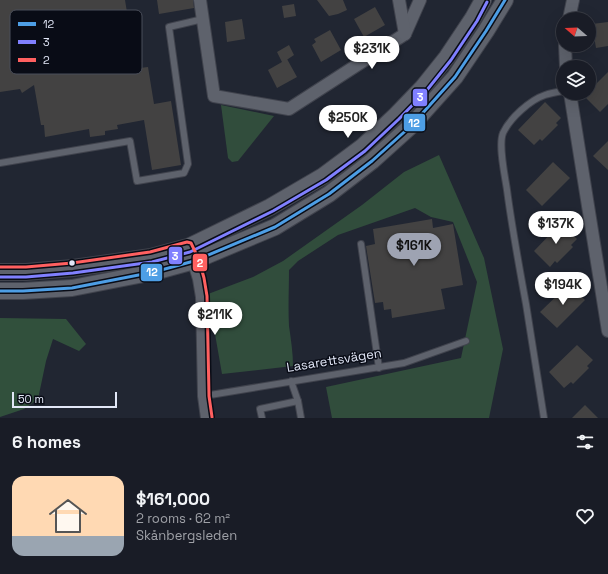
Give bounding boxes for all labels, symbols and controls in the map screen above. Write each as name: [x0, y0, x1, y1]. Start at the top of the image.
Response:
legend: [10, 10, 142, 74]
north arrow: [556, 12, 596, 52]
map controls: [556, 12, 596, 100]
text: 12: [43, 17, 55, 31]
text: 3: [43, 35, 50, 49]
pin: $231K: [344, 36, 400, 70]
text: $231K: [353, 40, 391, 57]
text: 2: [43, 53, 50, 67]
button: layers: [556, 60, 596, 100]
line badge: 3: [412, 88, 428, 107]
text: 3: [417, 90, 424, 104]
pin: $250K: [320, 105, 376, 139]
text: $250K: [328, 109, 368, 126]
line badge: 12: [403, 113, 426, 132]
text: 12: [408, 116, 420, 130]
pin: $137K: [528, 211, 584, 245]
text: $137K: [538, 215, 575, 232]
pin: $161K: [386, 233, 442, 267]
text: $161K: [396, 237, 432, 254]
line badge: 3: [168, 246, 183, 265]
text: 3: [172, 249, 179, 263]
line badge: 2: [192, 253, 208, 272]
text: 2: [197, 256, 204, 270]
unlabelled marker: [67, 258, 77, 268]
line badge: 12: [140, 263, 163, 282]
text: 12: [146, 265, 158, 279]
pin: $194K: [535, 272, 591, 306]
text: $194K: [544, 276, 582, 293]
pin: $211K: [187, 302, 243, 336]
text: $211K: [197, 306, 233, 323]
street label: Lasarettsvägen: [285, 344, 383, 376]
scale bar: [12, 390, 117, 409]
text: 50 m: [18, 392, 44, 406]
text: 6 homes: [12, 431, 81, 453]
icon: filters: [574, 431, 596, 453]
text: $161,000: [136, 488, 210, 510]
icon: home: [44, 492, 92, 540]
icon: heart: [574, 505, 596, 527]
text: 2 rooms · 62 m²: [136, 510, 230, 527]
text: Skånbergsleden: [136, 527, 237, 544]

